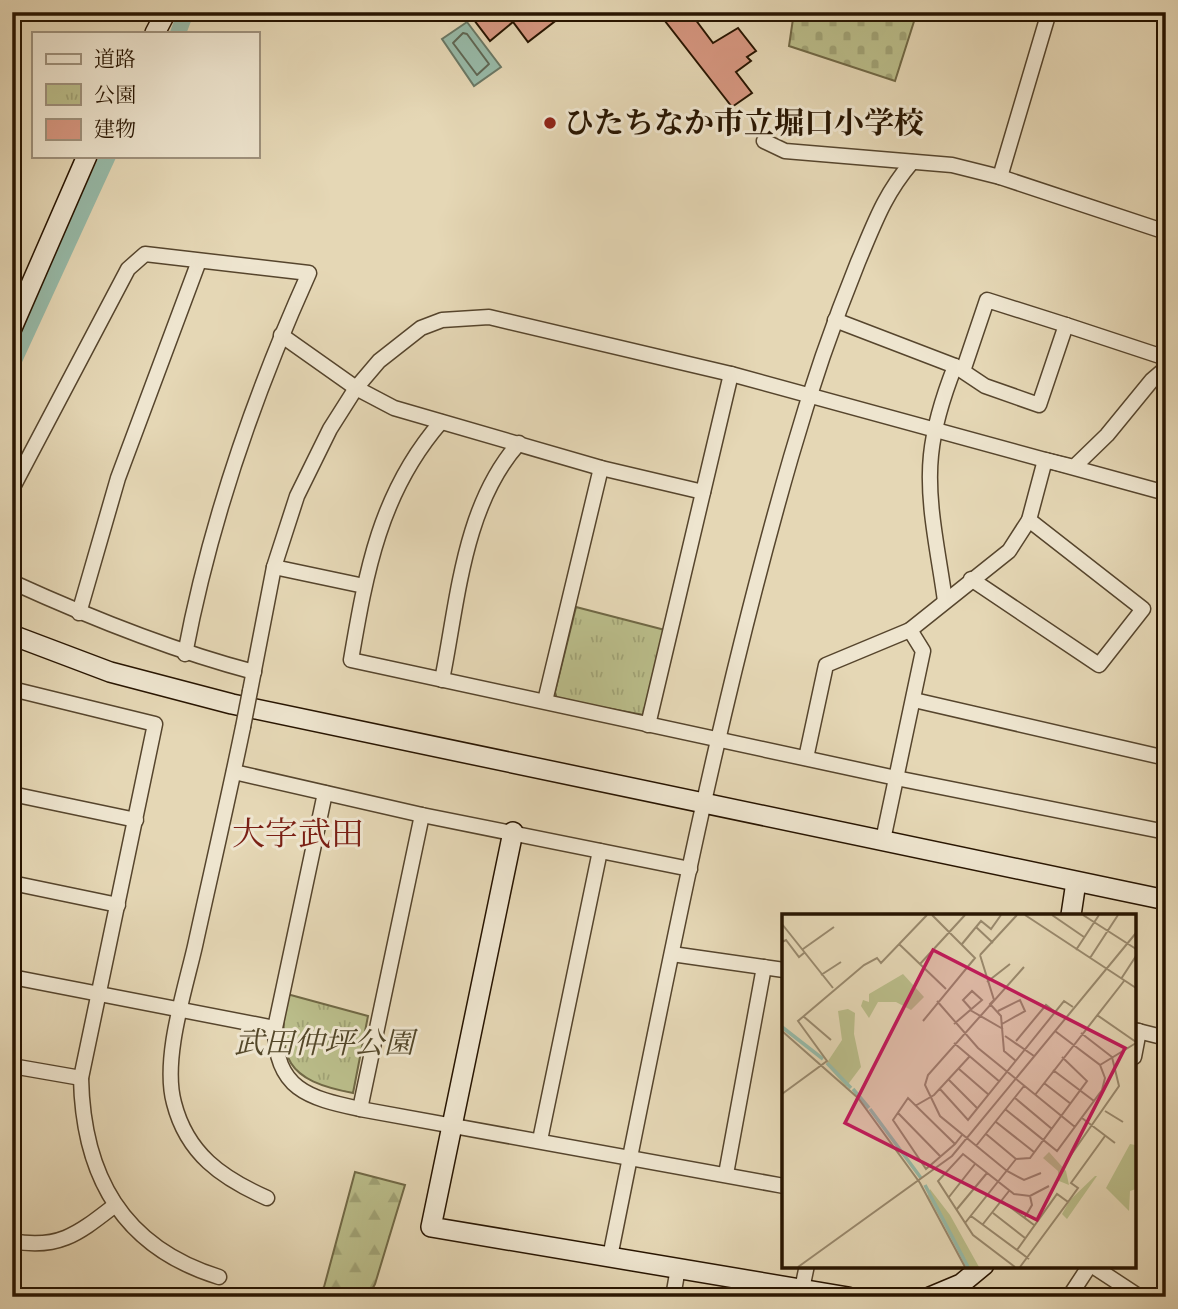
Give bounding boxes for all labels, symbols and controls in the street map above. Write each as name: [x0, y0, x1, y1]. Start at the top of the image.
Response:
legend: [32, 32, 259, 158]
text: 道路: [94, 46, 136, 73]
text: 公園: [94, 82, 136, 109]
place label: ひたちなか市立堀口小学校: [564, 105, 924, 142]
marker: ひたちなか市立堀口小学校: [542, 115, 558, 131]
text: 建物: [94, 116, 136, 143]
district label: 大字武田: [232, 814, 364, 855]
inset map: [782, 914, 1136, 1267]
park label: 武田仲坪公園: [234, 1025, 419, 1062]

